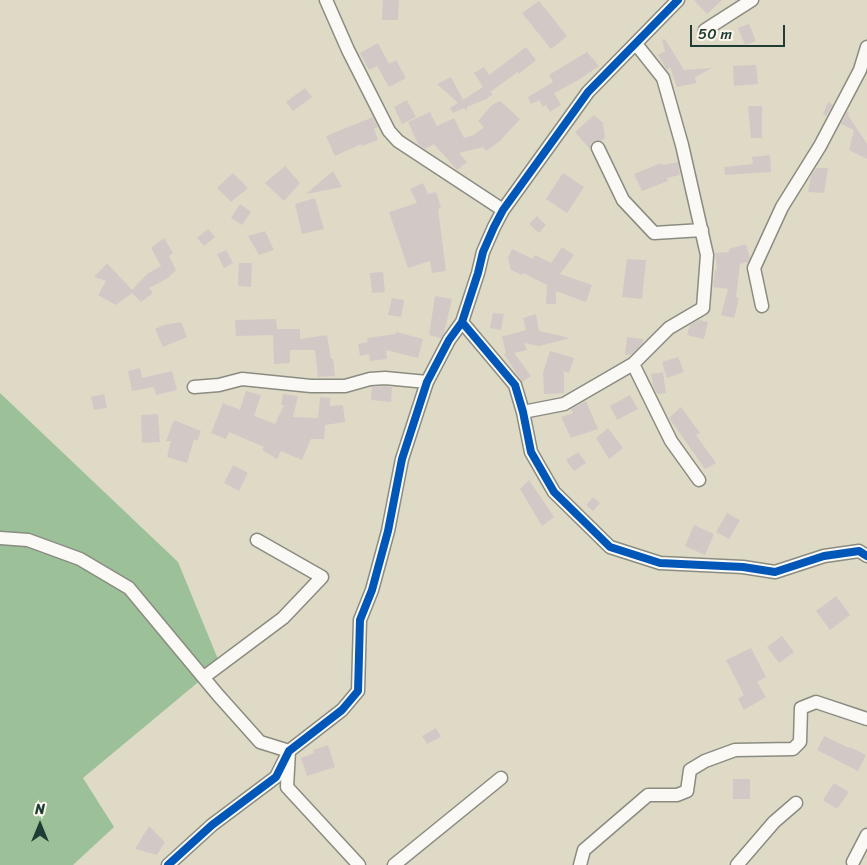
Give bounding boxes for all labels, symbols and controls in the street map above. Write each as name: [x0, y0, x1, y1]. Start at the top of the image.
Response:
scale bar: [692, 15, 787, 47]
text: 50 m: [698, 21, 732, 47]
text: N: [35, 797, 45, 822]
north arrow: [15, 800, 65, 850]

